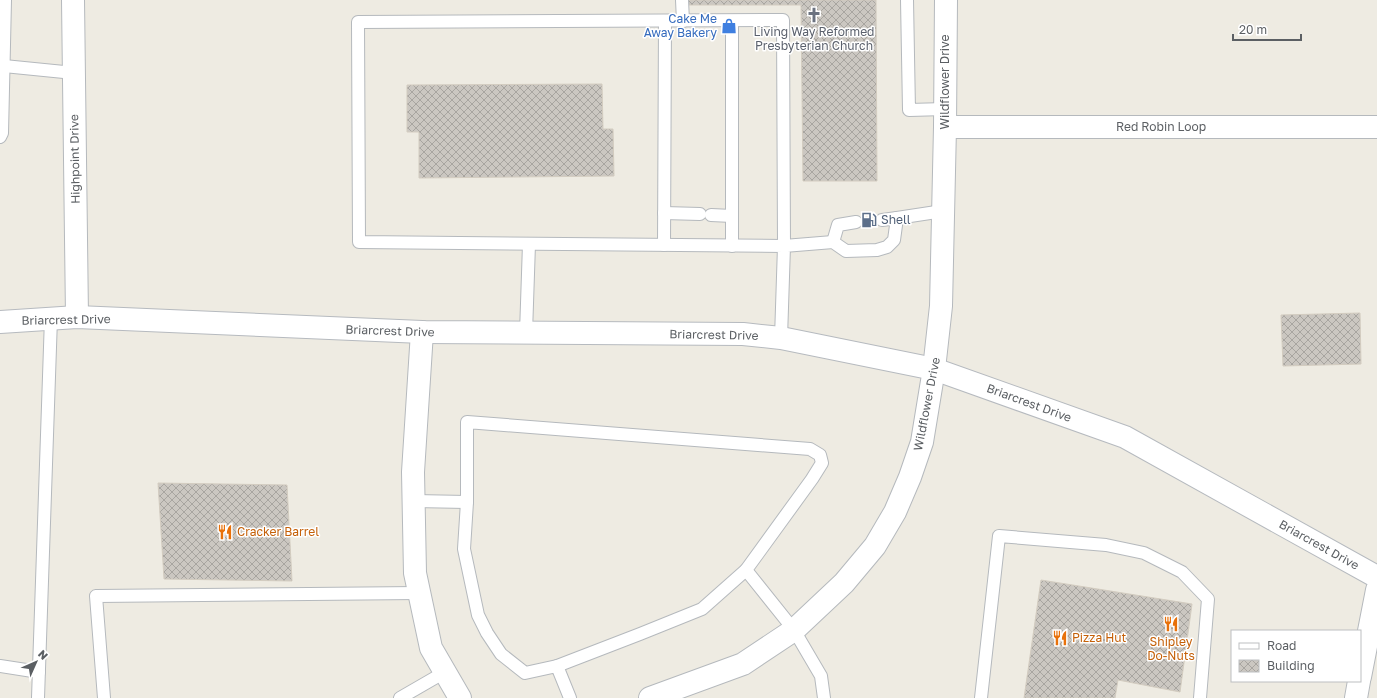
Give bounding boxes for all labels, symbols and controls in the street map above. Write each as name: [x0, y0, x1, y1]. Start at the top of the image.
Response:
church icon: Living Way Reformed Presbyterian Church: [805, 6, 823, 24]
place label: Cake Me Away Bakery: [644, 11, 717, 40]
scale bar: [1233, 16, 1301, 42]
shop icon: Cake Me Away Bakery: [720, 17, 738, 35]
text: 20 m: [1239, 22, 1267, 37]
place label: Living Way Reformed Presbyterian Church: [753, 24, 875, 53]
street label: Wildflower Drive: [937, 34, 952, 130]
street label: Highpoint Drive: [66, 114, 83, 204]
street label: Red Robin Loop: [1116, 119, 1206, 134]
fuel station icon: Shell: [860, 211, 878, 229]
place label: Shell: [881, 212, 911, 227]
street label: Briarcrest Drive: [21, 311, 111, 328]
street label: Briarcrest Drive: [345, 321, 435, 340]
street label: Briarcrest Drive: [669, 326, 759, 343]
street label: Wildflower Drive: [910, 356, 943, 452]
street label: Briarcrest Drive: [985, 380, 1074, 425]
street label: Briarcrest Drive: [1277, 516, 1362, 573]
restaurant icon: Cracker Barrel: [216, 523, 234, 541]
place label: Cracker Barrel: [237, 524, 319, 539]
restaurant icon: Shipley Do-Nuts: [1162, 615, 1180, 633]
restaurant icon: Pizza Hut: [1051, 629, 1069, 647]
place label: Pizza Hut: [1072, 630, 1127, 645]
legend: [1231, 630, 1361, 682]
place label: Shipley Do-Nuts: [1147, 634, 1195, 663]
text: Road: [1267, 638, 1296, 653]
north arrow: [16, 642, 56, 682]
text: N: [36, 647, 51, 662]
text: Building: [1267, 658, 1315, 673]

